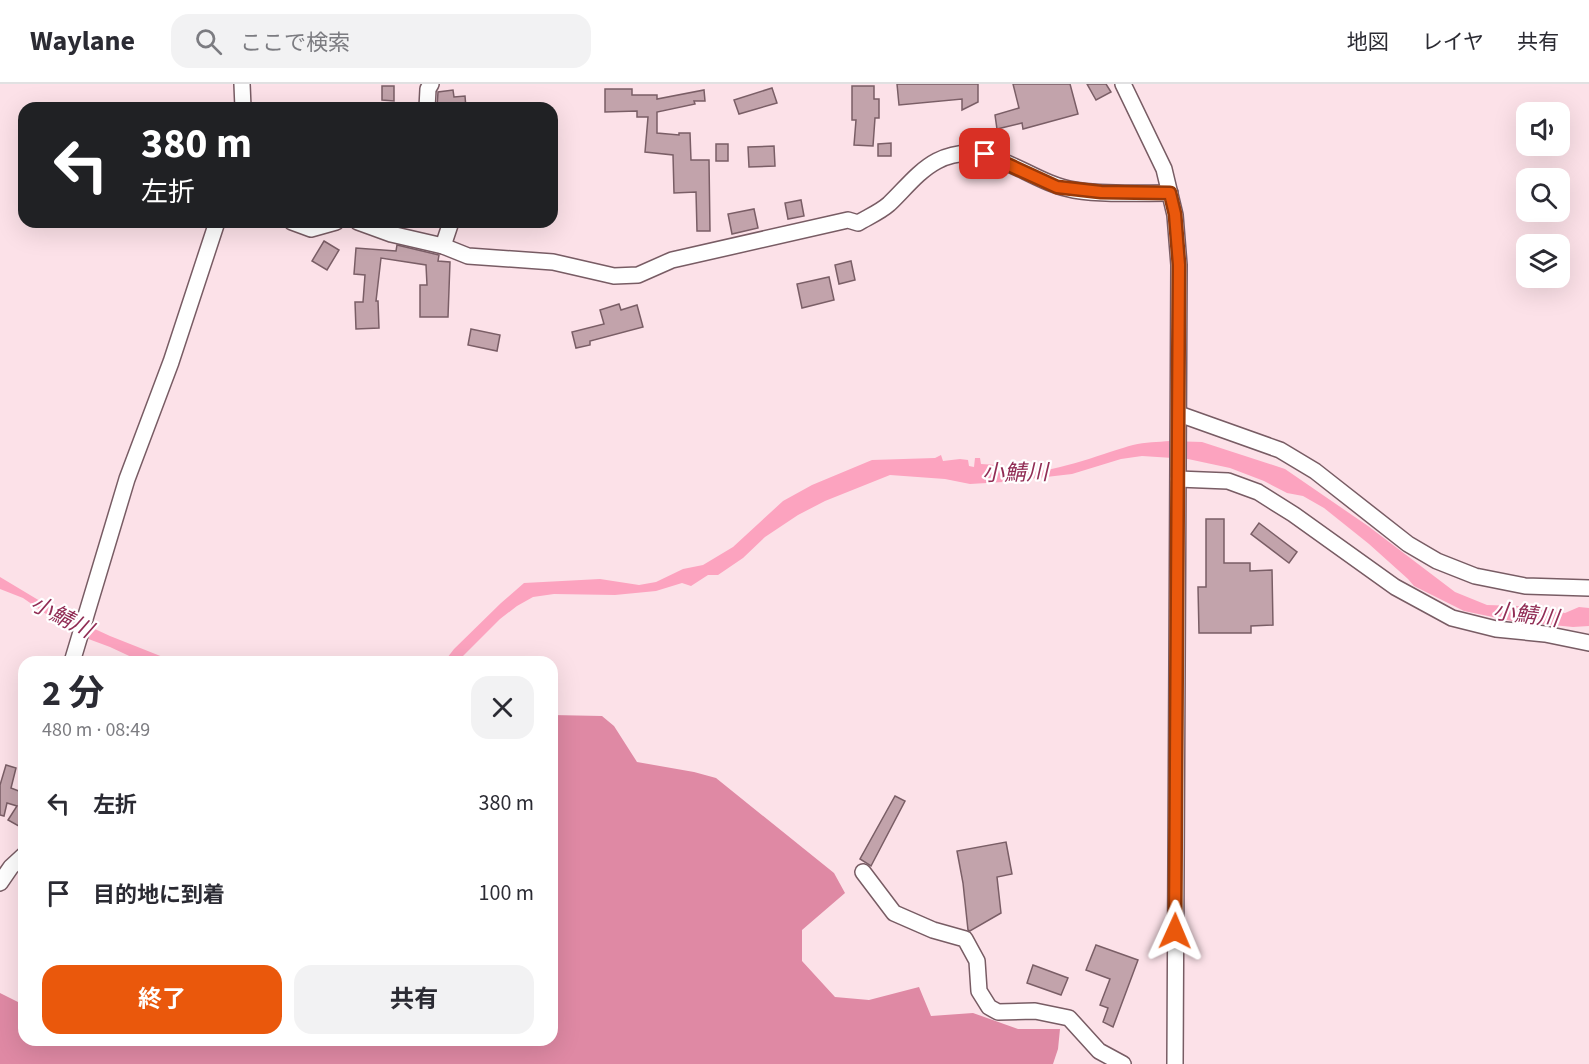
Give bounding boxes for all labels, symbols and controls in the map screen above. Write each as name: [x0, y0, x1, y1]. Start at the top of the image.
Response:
search box: [171, 14, 591, 68]
text: Waylane: [30, 21, 135, 61]
icon: search: [192, 25, 225, 58]
text: ここで検索: [240, 27, 350, 59]
text: 地図: [1347, 27, 1389, 57]
text: レイヤ: [1422, 27, 1484, 57]
text: 共有: [1517, 27, 1559, 57]
map controls: [1516, 102, 1570, 288]
button: sound: [1516, 102, 1570, 156]
text: 380 m: [141, 114, 252, 174]
icon: left: [42, 126, 120, 204]
pin: [959, 128, 1010, 179]
icon: arrive: [968, 137, 1001, 170]
button: search: [1516, 168, 1570, 222]
text: 左折: [141, 173, 195, 212]
button: layers: [1516, 234, 1570, 288]
water label: 小鯖川: [982, 456, 1050, 490]
water label: 小鯖川: [25, 588, 100, 647]
water label: 小鯖川: [1491, 595, 1563, 635]
text: 2 分: [42, 668, 104, 719]
button: close: [471, 676, 534, 739]
text: 480 m · 08:49: [42, 716, 150, 744]
icon: left: [42, 787, 75, 820]
text: 380 m: [479, 787, 534, 819]
text: 左折: [93, 789, 137, 821]
icon: arrive: [42, 877, 75, 910]
text: 100 m: [479, 877, 534, 909]
text: 目的地に到着: [93, 879, 225, 911]
position arrow: [1143, 899, 1207, 963]
button: 終了: [42, 965, 282, 1034]
button: 共有: [294, 965, 534, 1034]

